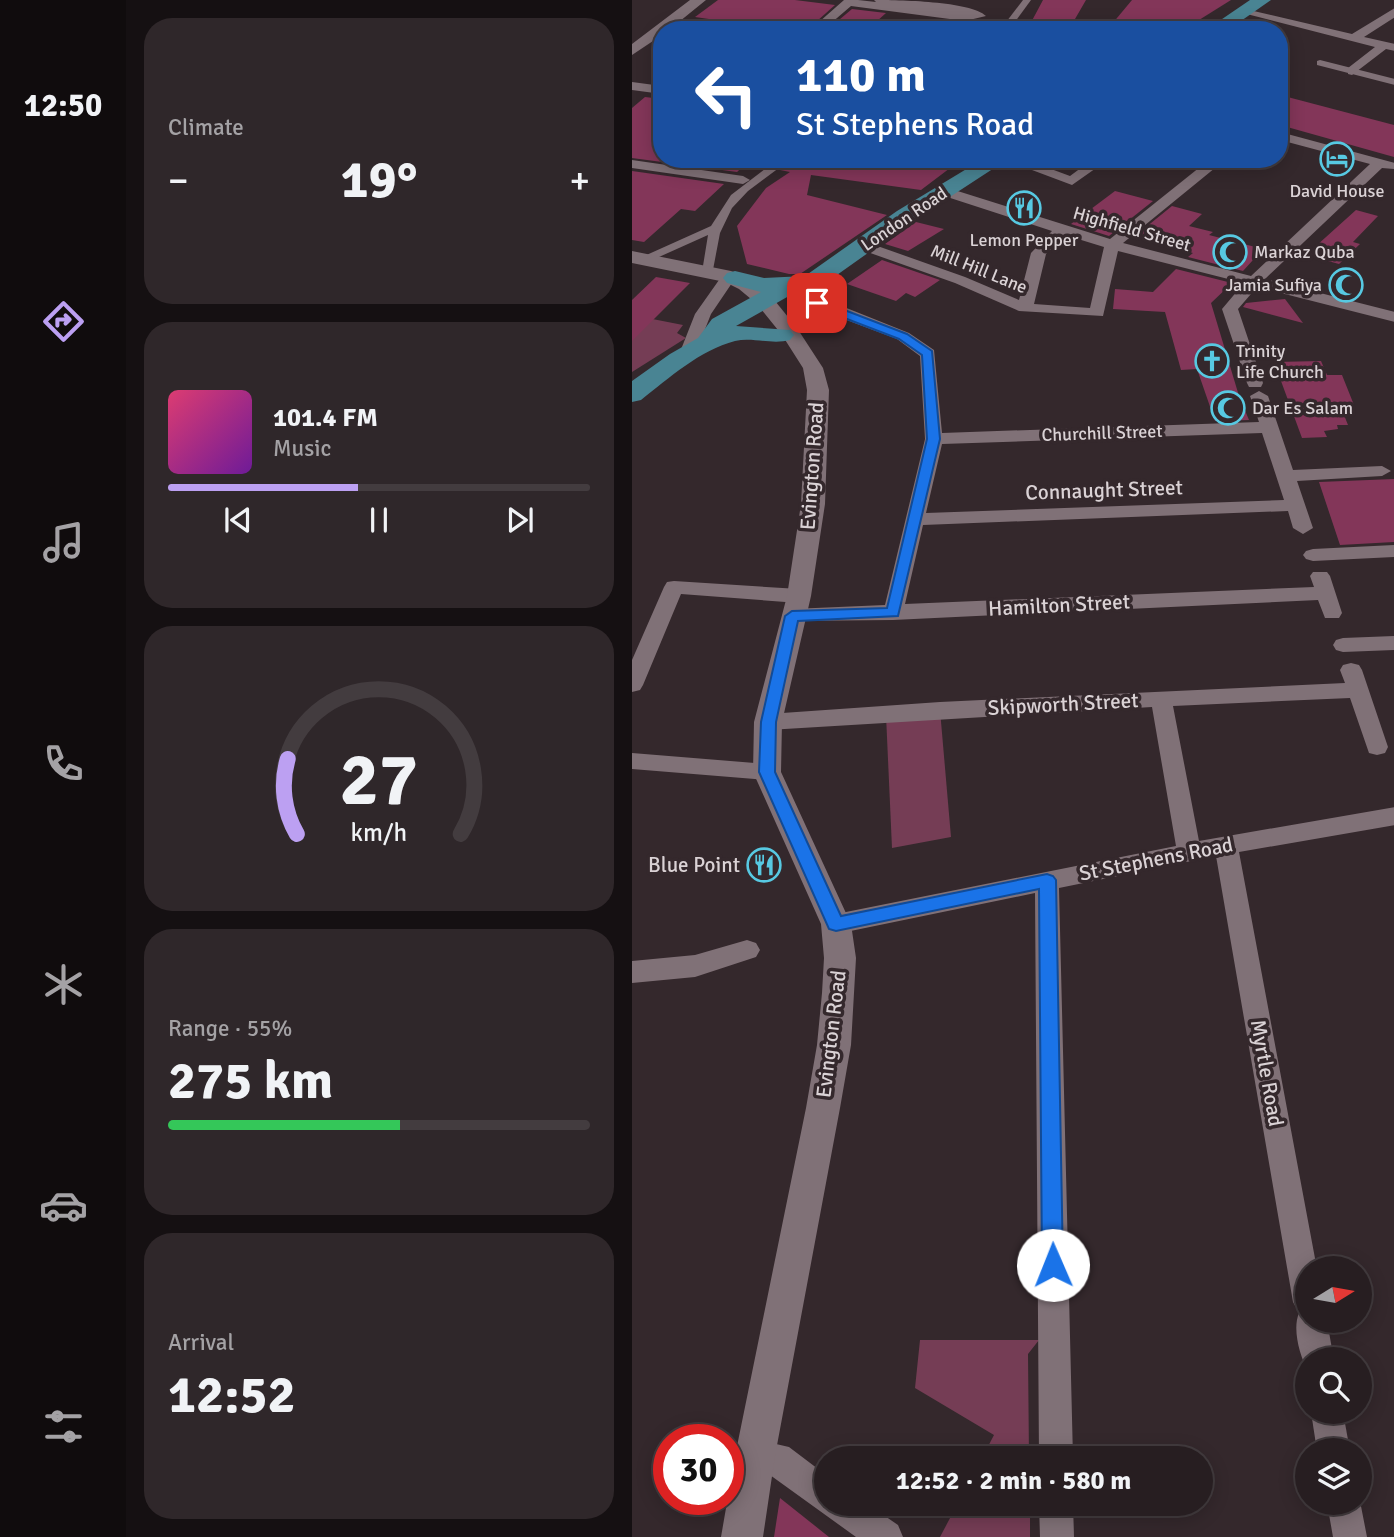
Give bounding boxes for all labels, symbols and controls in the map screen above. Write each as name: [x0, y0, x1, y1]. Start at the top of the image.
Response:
text: 110 m: [796, 45, 926, 105]
icon: left: [681, 49, 772, 140]
text: 12:50: [24, 86, 102, 125]
text: St Stephens Road: [796, 105, 1034, 144]
text: Climate: [168, 113, 244, 142]
hotel icon: David House: [1318, 140, 1356, 178]
text: 19°: [341, 148, 417, 212]
text: −: [168, 157, 189, 204]
text: +: [569, 157, 590, 204]
place label: David House: [1290, 180, 1384, 202]
street label: London Road: [857, 182, 951, 256]
restaurant icon: Lemon Pepper: [1005, 189, 1043, 227]
street label: Highfield Street: [1071, 202, 1193, 256]
place label: Lemon Pepper: [970, 229, 1079, 251]
mosque icon: Markaz Quba: [1211, 233, 1249, 271]
street label: Mill Hill Lane: [927, 240, 1031, 298]
place label: Markaz Quba: [1254, 241, 1355, 263]
mosque icon: Jamia Sufiya: [1327, 266, 1365, 304]
pin: [787, 273, 847, 333]
place label: Jamia Sufiya: [1226, 274, 1322, 296]
icon: arrive: [798, 284, 836, 322]
icon: directions: [39, 297, 88, 346]
place label: Trinity Life Church: [1236, 340, 1324, 383]
church icon: Trinity Life Church: [1193, 342, 1231, 380]
mosque icon: Dar Es Salam: [1209, 389, 1247, 427]
place label: Dar Es Salam: [1252, 397, 1353, 419]
street label: Evington Road: [795, 401, 829, 531]
text: 101.4 FM: [273, 402, 378, 434]
street label: Churchill Street: [1041, 420, 1163, 446]
text: Music: [273, 434, 331, 463]
street label: Connaught Street: [1025, 474, 1183, 506]
icon: previous: [219, 501, 257, 539]
icon: pause: [360, 501, 398, 539]
icon: next: [501, 501, 539, 539]
icon: music: [39, 518, 88, 567]
street label: Hamilton Street: [987, 588, 1131, 622]
street label: Skipworth Street: [987, 687, 1139, 721]
text: 27: [340, 737, 418, 826]
icon: phone: [39, 739, 88, 788]
text: km/h: [351, 817, 407, 848]
street label: St Stephens Road: [1077, 831, 1235, 887]
restaurant icon: Blue Point: [745, 846, 783, 884]
place label: Blue Point: [648, 852, 740, 878]
icon: climate: [39, 960, 88, 1009]
street label: Evington Road: [810, 969, 852, 1099]
text: Range · 55%: [168, 1014, 292, 1043]
street label: Myrtle Road: [1245, 1017, 1289, 1129]
text: 275 km: [168, 1049, 333, 1113]
icon: car: [39, 1181, 88, 1230]
position arrow: [1016, 1228, 1090, 1302]
north arrow: [1295, 1256, 1372, 1334]
map controls: [1295, 1256, 1372, 1515]
text: Arrival: [168, 1328, 234, 1357]
button: search: [1295, 1347, 1372, 1424]
text: 12:52: [168, 1363, 296, 1427]
icon: filters: [39, 1402, 88, 1451]
speed limit sign: 30: [653, 1424, 744, 1515]
button: layers: [1295, 1438, 1372, 1515]
text: 12:52 · 2 min · 580 m: [896, 1465, 1131, 1497]

